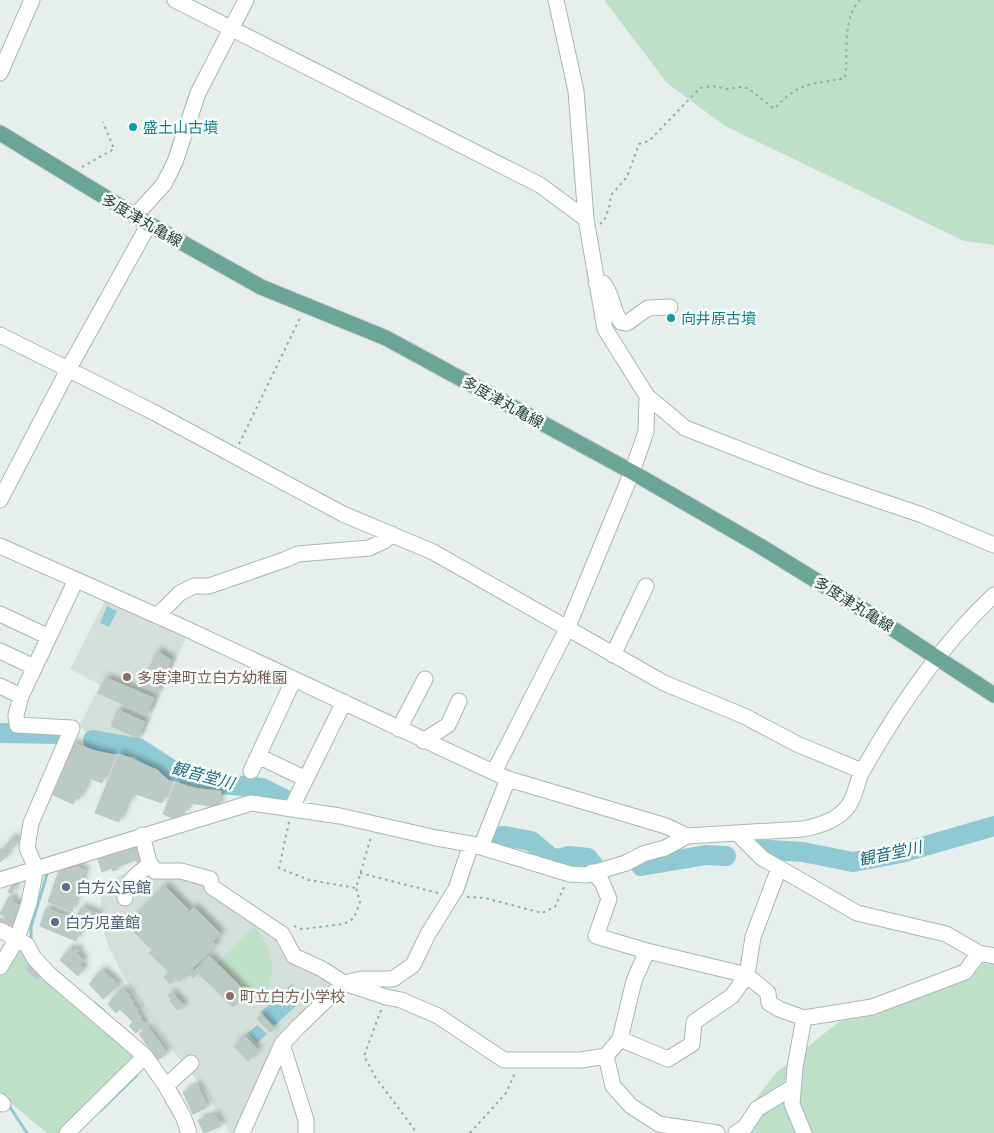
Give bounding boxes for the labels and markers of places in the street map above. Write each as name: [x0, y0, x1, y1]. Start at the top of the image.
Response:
place label: 盛土山古墳: [143, 117, 218, 138]
marker: 盛土山古墳: [127, 121, 139, 133]
place label: 向井原古墳: [681, 308, 756, 329]
marker: 向井原古墳: [665, 312, 677, 324]
place label: 多度津町立白方幼稚園: [137, 667, 287, 688]
marker: 多度津町立白方幼稚園: [121, 671, 133, 683]
place label: 白方公民館: [76, 877, 151, 898]
marker: 白方公民館: [60, 881, 72, 893]
place label: 白方児童館: [65, 912, 140, 933]
marker: 白方児童館: [49, 916, 61, 928]
place label: 町立白方小学校: [240, 986, 345, 1007]
marker: 町立白方小学校: [224, 990, 236, 1002]

